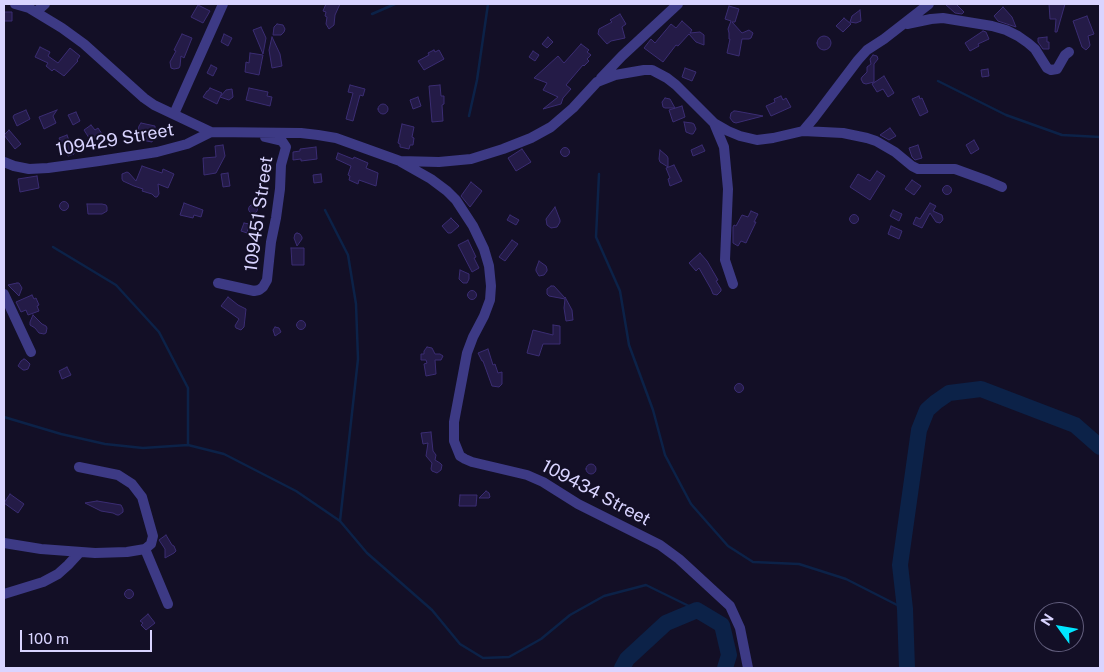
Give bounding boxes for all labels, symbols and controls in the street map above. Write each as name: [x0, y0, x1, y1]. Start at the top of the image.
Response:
street label: 109429 Street: [54, 119, 176, 161]
street label: 109451 Street: [240, 155, 278, 273]
street label: 109434 Street: [538, 455, 654, 531]
north arrow: [1034, 602, 1084, 652]
text: N: [1037, 611, 1057, 628]
scale bar: [22, 620, 155, 652]
text: 100 m: [28, 630, 69, 647]

